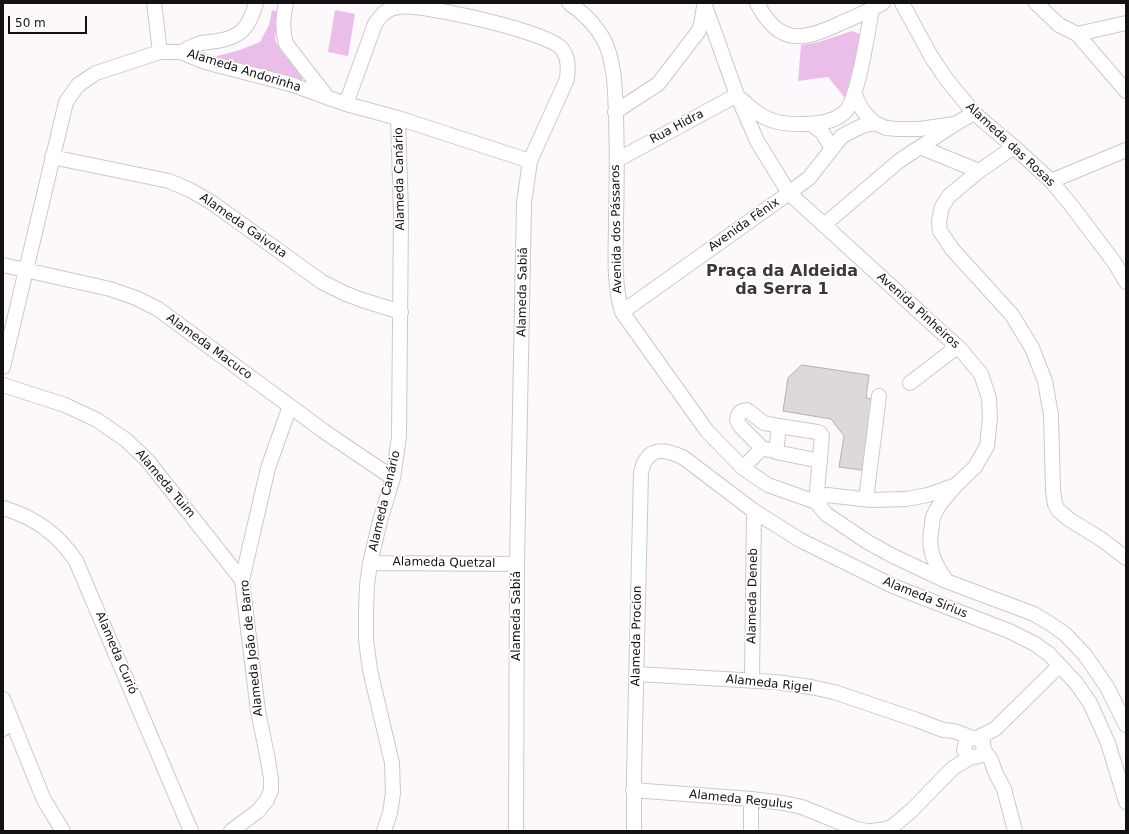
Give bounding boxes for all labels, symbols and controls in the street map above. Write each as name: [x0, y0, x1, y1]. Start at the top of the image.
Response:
scale bar: [10, 8, 89, 34]
text: 50 m: [15, 16, 46, 30]
street label: Alameda Andorinha: [185, 47, 303, 95]
street label: Alameda das Rosas: [962, 100, 1058, 190]
street label: Rua Hidra: [648, 107, 706, 147]
street label: Alameda Canário: [392, 127, 408, 231]
street label: Avenida dos Pássaros: [609, 164, 625, 294]
street label: Alameda Gaivota: [197, 190, 289, 262]
street label: Avenida Fênix: [706, 195, 782, 255]
street label: Alameda Sabiá: [515, 247, 531, 337]
district label: Praça da Aldeida da Serra 1: [706, 262, 858, 300]
street label: Avenida Pinheiros: [874, 270, 962, 352]
street label: Alameda Macuco: [163, 311, 255, 383]
street label: Alameda Tuim: [132, 447, 198, 521]
street label: Alameda Canário: [366, 449, 404, 553]
street label: Alameda Deneb: [745, 548, 761, 644]
street label: Alameda Quetzal: [392, 555, 496, 571]
street label: Alameda Sabiá: [510, 571, 524, 661]
street label: Alameda Sirius: [881, 574, 969, 622]
street label: Alameda João de Barro: [238, 579, 266, 717]
street label: Alameda Procion: [629, 586, 645, 686]
street label: Alameda Curió: [92, 610, 140, 696]
street label: Alameda Rigel: [725, 672, 813, 696]
street label: Alameda Regulus: [688, 787, 794, 813]

